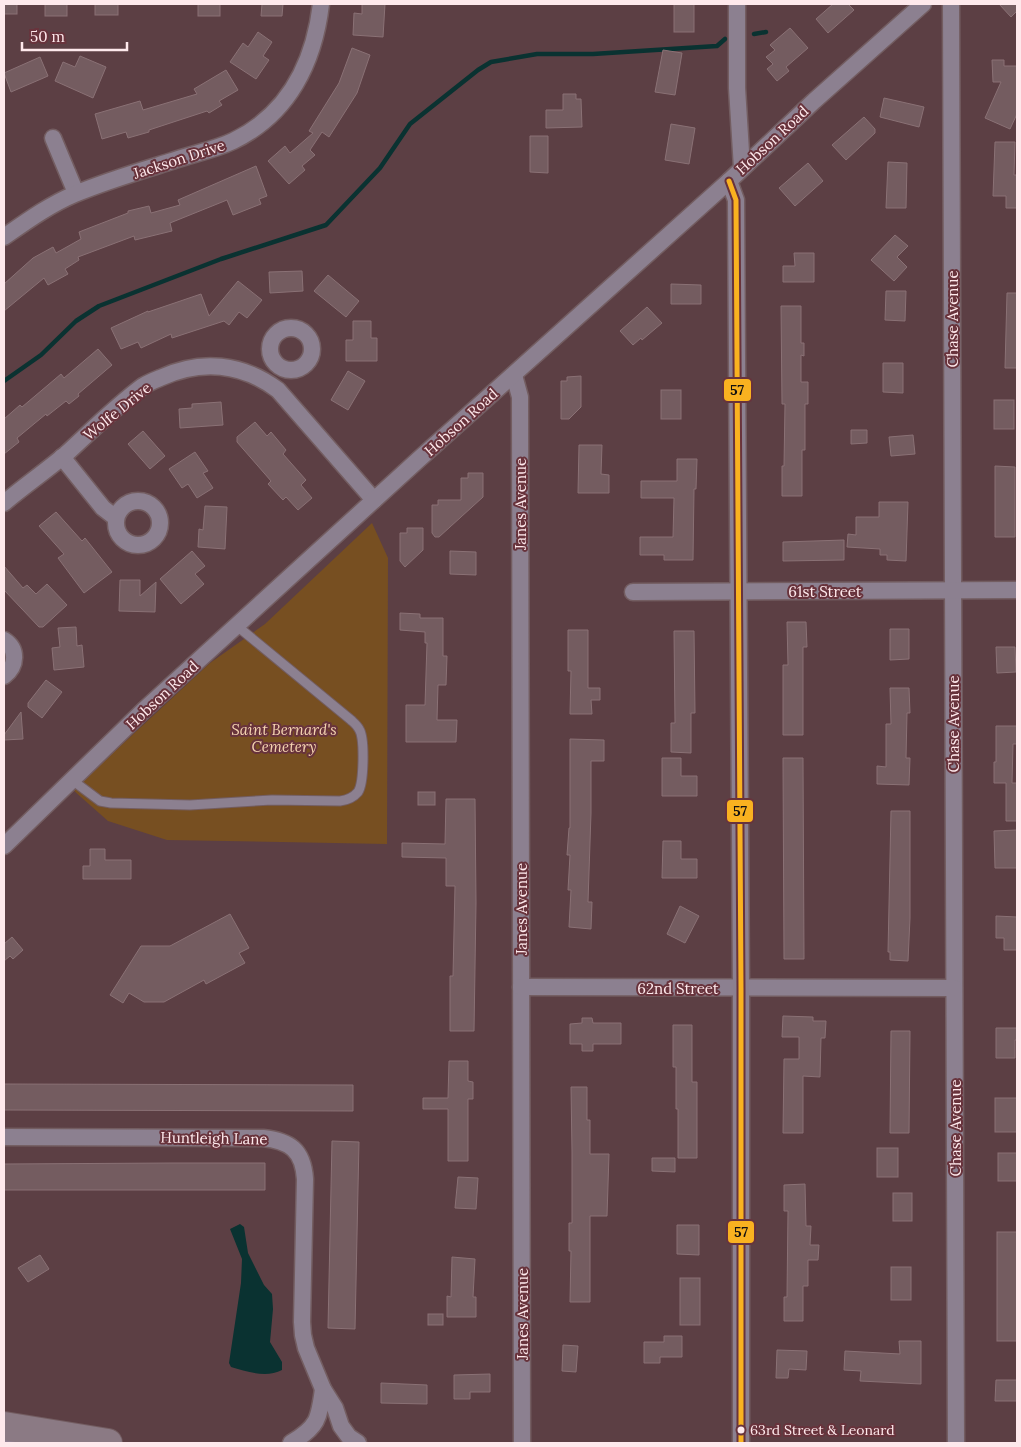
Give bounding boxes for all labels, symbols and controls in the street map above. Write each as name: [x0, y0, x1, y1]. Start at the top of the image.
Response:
scale bar: [22, 20, 128, 52]
text: 50 m: [30, 27, 65, 46]
street label: Hobson Road: [732, 102, 812, 178]
street label: Jackson Drive: [130, 135, 227, 183]
street label: Chase Avenue: [943, 270, 962, 368]
street label: Wolfe Drive: [79, 378, 155, 444]
line badge: 57: [723, 378, 752, 402]
text: 57: [730, 381, 744, 399]
street label: Hobson Road: [420, 384, 502, 460]
street label: Janes Avenue: [511, 458, 530, 551]
street label: 61st Street: [788, 582, 862, 601]
street label: Hobson Road: [122, 657, 202, 733]
street label: Chase Avenue: [944, 675, 963, 773]
park label: Saint Bernard's Cemetery: [231, 720, 337, 756]
line badge: 57: [726, 799, 754, 823]
text: 57: [733, 802, 747, 820]
street label: Janes Avenue: [512, 863, 531, 956]
street label: 62nd Street: [637, 979, 719, 998]
street label: Chase Avenue: [946, 1079, 965, 1177]
street label: Huntleigh Lane: [160, 1128, 268, 1148]
line badge: 57: [727, 1220, 755, 1244]
text: 57: [734, 1223, 748, 1241]
street label: Janes Avenue: [513, 1268, 532, 1361]
place label: 63rd Street & Leonard: [750, 1421, 895, 1439]
marker: 63rd Street & Leonard: [736, 1425, 746, 1435]

